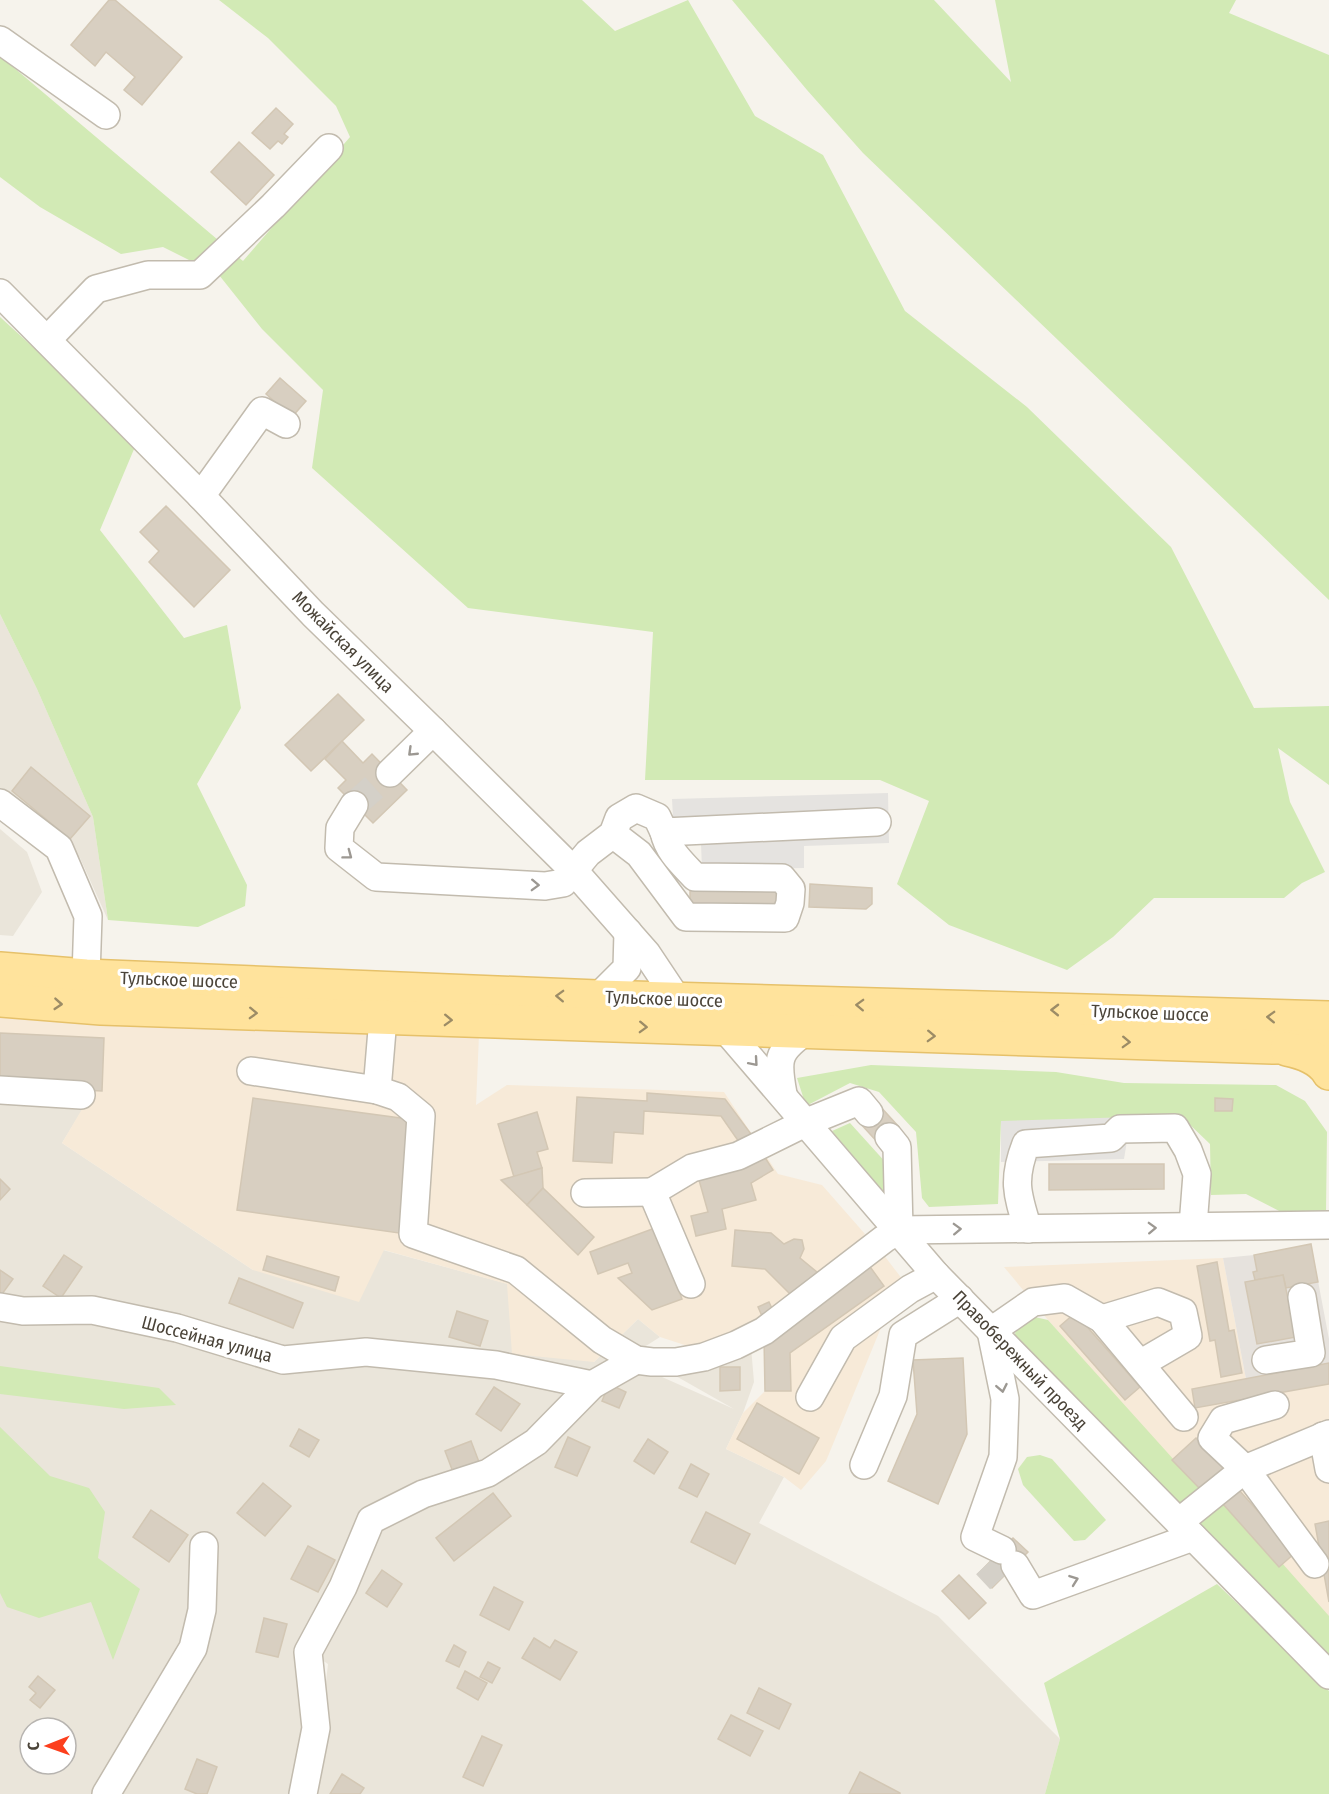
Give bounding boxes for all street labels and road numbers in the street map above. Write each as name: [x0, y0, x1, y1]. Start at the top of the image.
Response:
street label: Можайская улица: [288, 587, 399, 698]
street label: Тульское шоссе: [120, 967, 238, 993]
street label: Тульское шоссе: [605, 986, 723, 1012]
street label: Тульское шоссе: [1091, 1000, 1209, 1026]
street label: Правобережный проезд: [948, 1286, 1092, 1434]
street label: Шоссейная улица: [139, 1311, 275, 1367]

